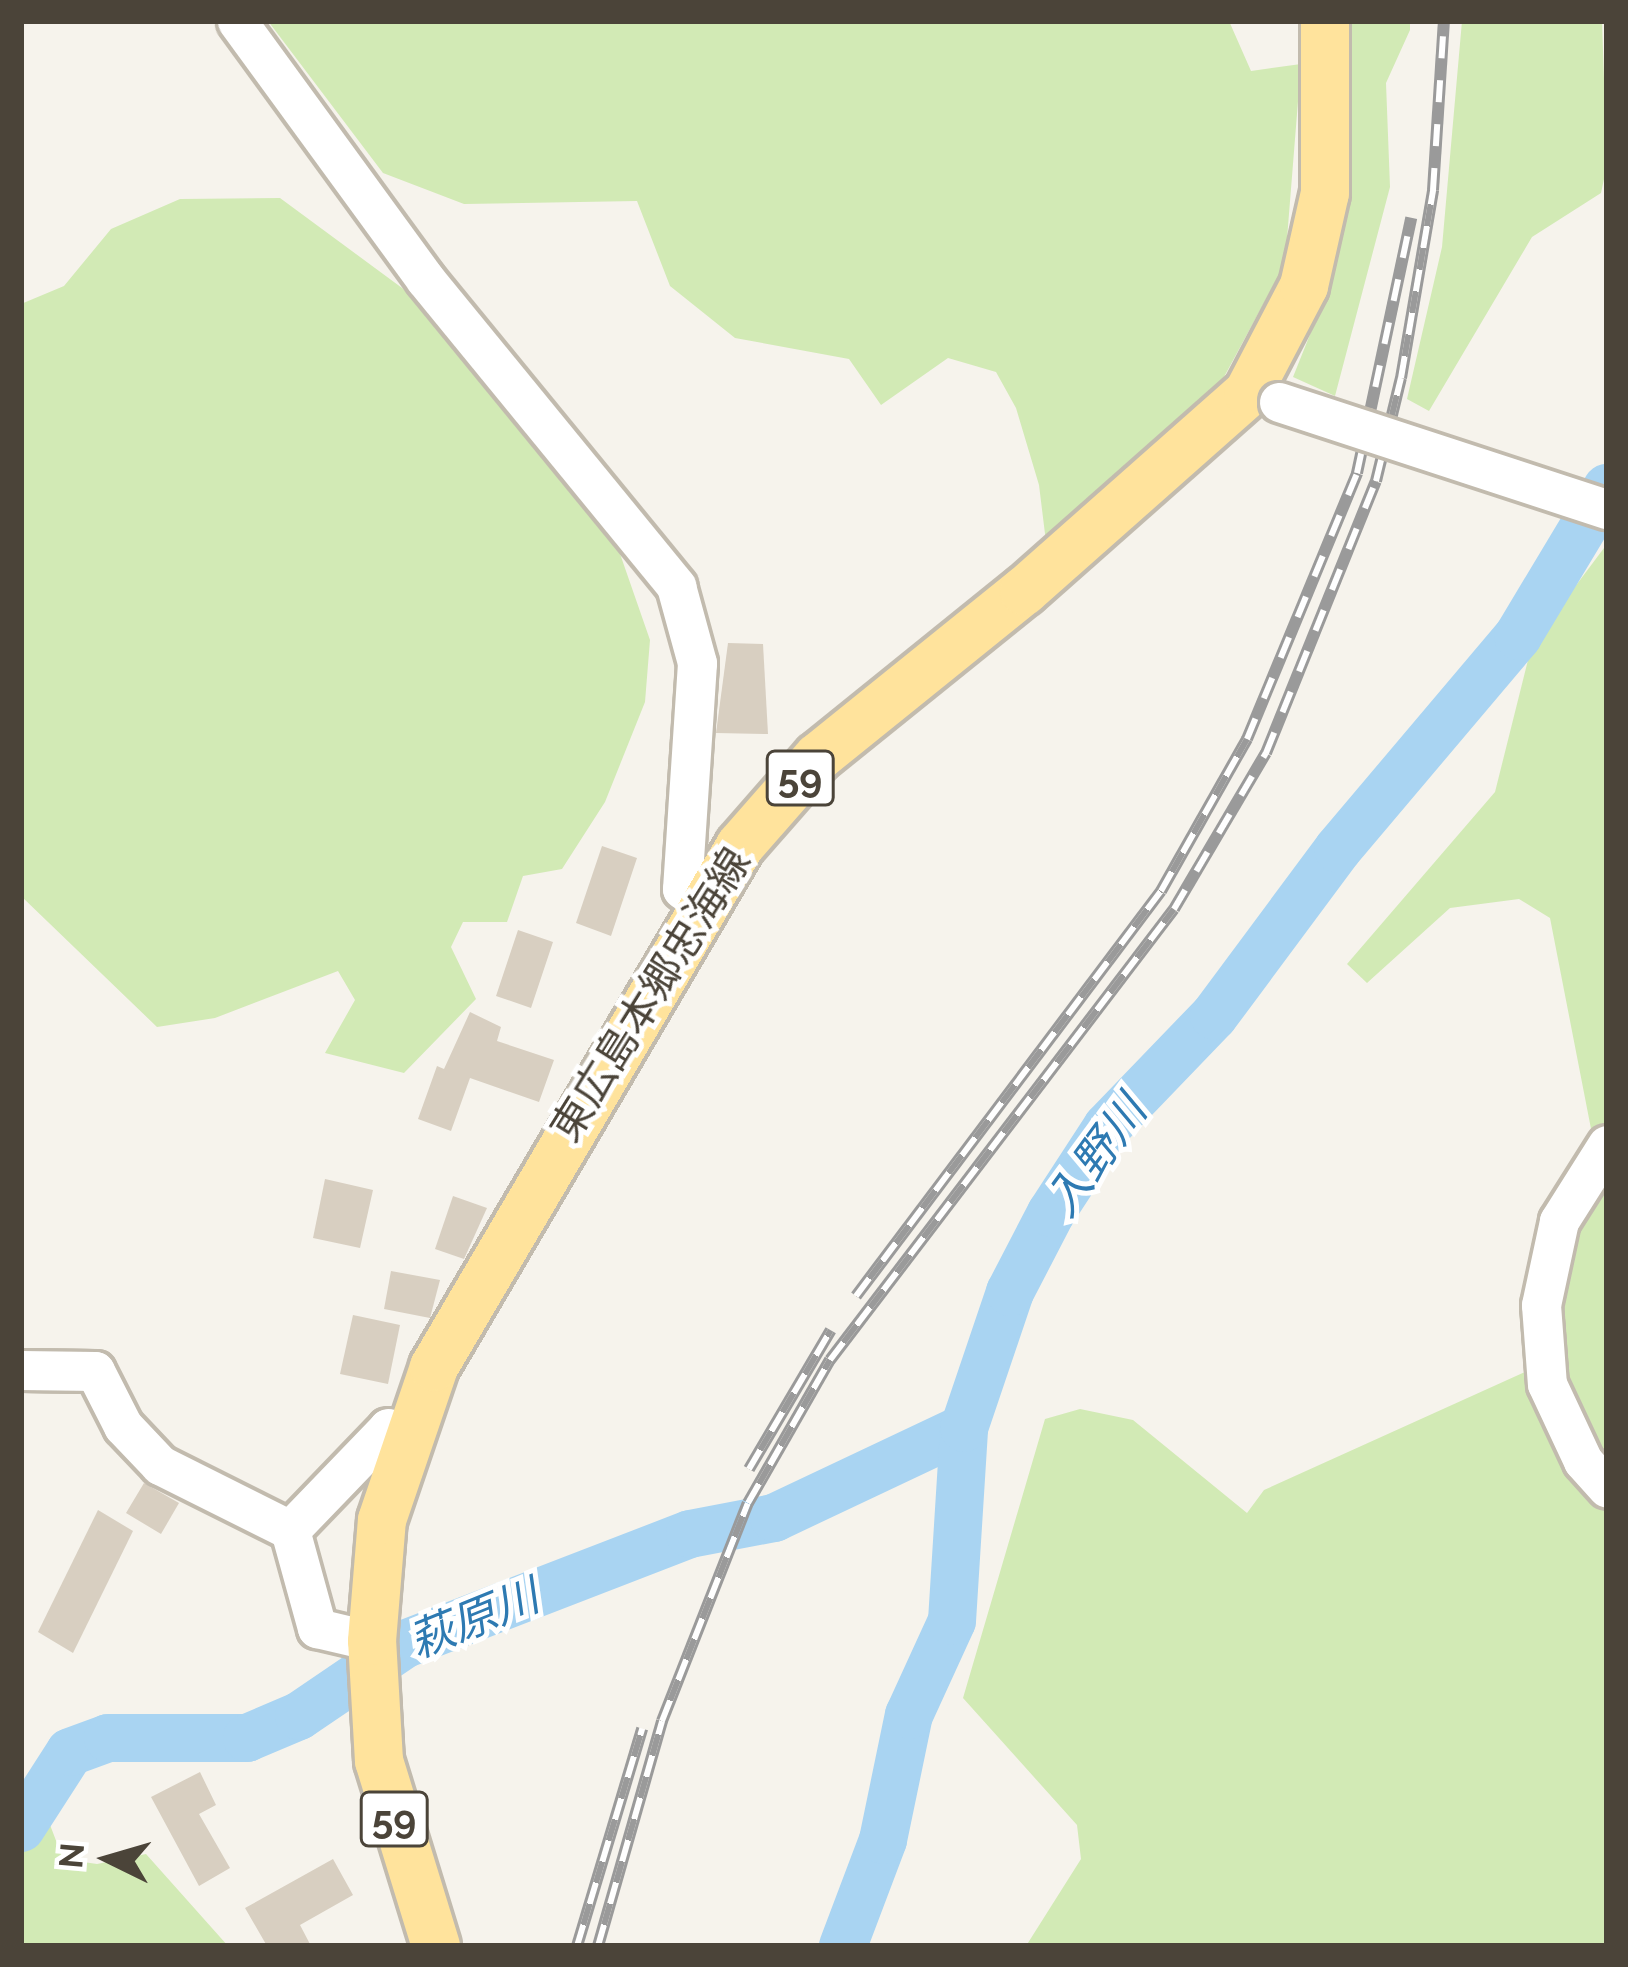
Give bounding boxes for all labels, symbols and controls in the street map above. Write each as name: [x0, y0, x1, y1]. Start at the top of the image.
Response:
road number: 59: [764, 745, 836, 811]
street label: 東広島本郷忠海線: [541, 839, 761, 1151]
water label: 入野川: [1034, 1086, 1158, 1226]
water label: 萩原川: [401, 1569, 547, 1669]
road number: 59: [358, 1786, 430, 1852]
north arrow: [48, 1799, 168, 1919]
text: N: [51, 1842, 92, 1870]

